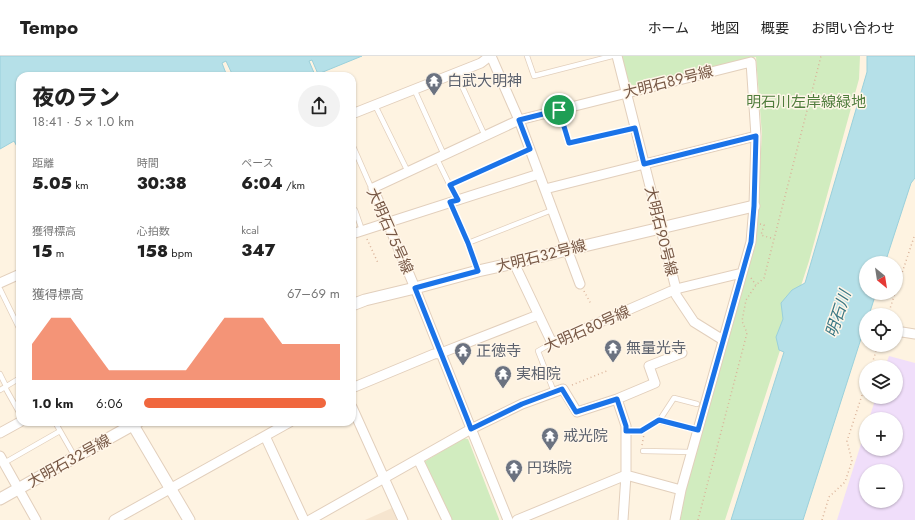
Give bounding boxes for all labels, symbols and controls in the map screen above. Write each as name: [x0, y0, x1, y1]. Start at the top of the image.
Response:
text: Tempo: [20, 14, 78, 41]
text: ホーム: [647, 18, 689, 38]
text: 地図: [711, 18, 739, 38]
text: 概要: [761, 18, 789, 38]
text: お問い合わせ: [811, 18, 895, 38]
street label: 大明石８９号線: [621, 60, 715, 104]
place label: 白武大明神: [447, 70, 522, 92]
temple icon: 白武大明神: [424, 71, 444, 96]
text: 夜のラン: [32, 81, 120, 113]
button: share: [298, 85, 340, 127]
park label: 明石川左岸線緑地: [746, 91, 866, 113]
pin: [542, 93, 576, 127]
icon: arrive: [548, 99, 570, 121]
text: 18:41 · 5 × 1.0 km: [32, 112, 134, 131]
text: 距離: [32, 155, 54, 171]
text: 時間: [137, 155, 159, 171]
text: ペース: [241, 155, 274, 171]
text: 5.05: [32, 171, 72, 195]
text: 30:38: [137, 171, 187, 195]
text: 6:04: [241, 171, 283, 195]
text: km: [72, 177, 89, 193]
text: /km: [283, 177, 305, 193]
street label: 大明石７５号線: [361, 184, 419, 278]
street label: 大明石９０号線: [639, 184, 683, 278]
text: kcal: [241, 222, 259, 238]
text: 獲得標高: [32, 223, 76, 239]
text: 心拍数: [137, 223, 170, 239]
street label: 大明石３２号線: [494, 234, 588, 278]
text: 347: [241, 238, 275, 262]
text: 15: [32, 239, 52, 263]
text: 158: [137, 239, 168, 263]
text: m: [52, 245, 64, 261]
text: bpm: [168, 245, 192, 261]
north arrow: [859, 256, 903, 300]
map controls: [859, 256, 903, 508]
text: 67–69 m: [287, 284, 340, 303]
text: 獲得標高: [32, 285, 84, 304]
water label: 明石川: [820, 286, 857, 340]
street label: 大明石８０号線: [540, 300, 634, 358]
button: locate: [859, 308, 903, 352]
place label: 無量光寺: [626, 337, 686, 359]
temple icon: 無量光寺: [603, 338, 623, 363]
place label: 正徳寺: [476, 340, 521, 362]
temple icon: 正徳寺: [453, 341, 473, 366]
button: layers: [859, 360, 903, 404]
place label: 実相院: [516, 363, 561, 385]
temple icon: 実相院: [493, 364, 513, 389]
text: 1.0 km: [32, 394, 73, 413]
text: 6:06: [96, 394, 123, 413]
button: +: [859, 412, 903, 456]
place label: 戒光院: [563, 425, 608, 447]
temple icon: 戒光院: [540, 426, 560, 451]
street label: 大明石３２号線: [23, 429, 115, 493]
place label: 円珠院: [527, 457, 572, 479]
temple icon: 円珠院: [504, 458, 524, 483]
button: −: [859, 464, 903, 508]

